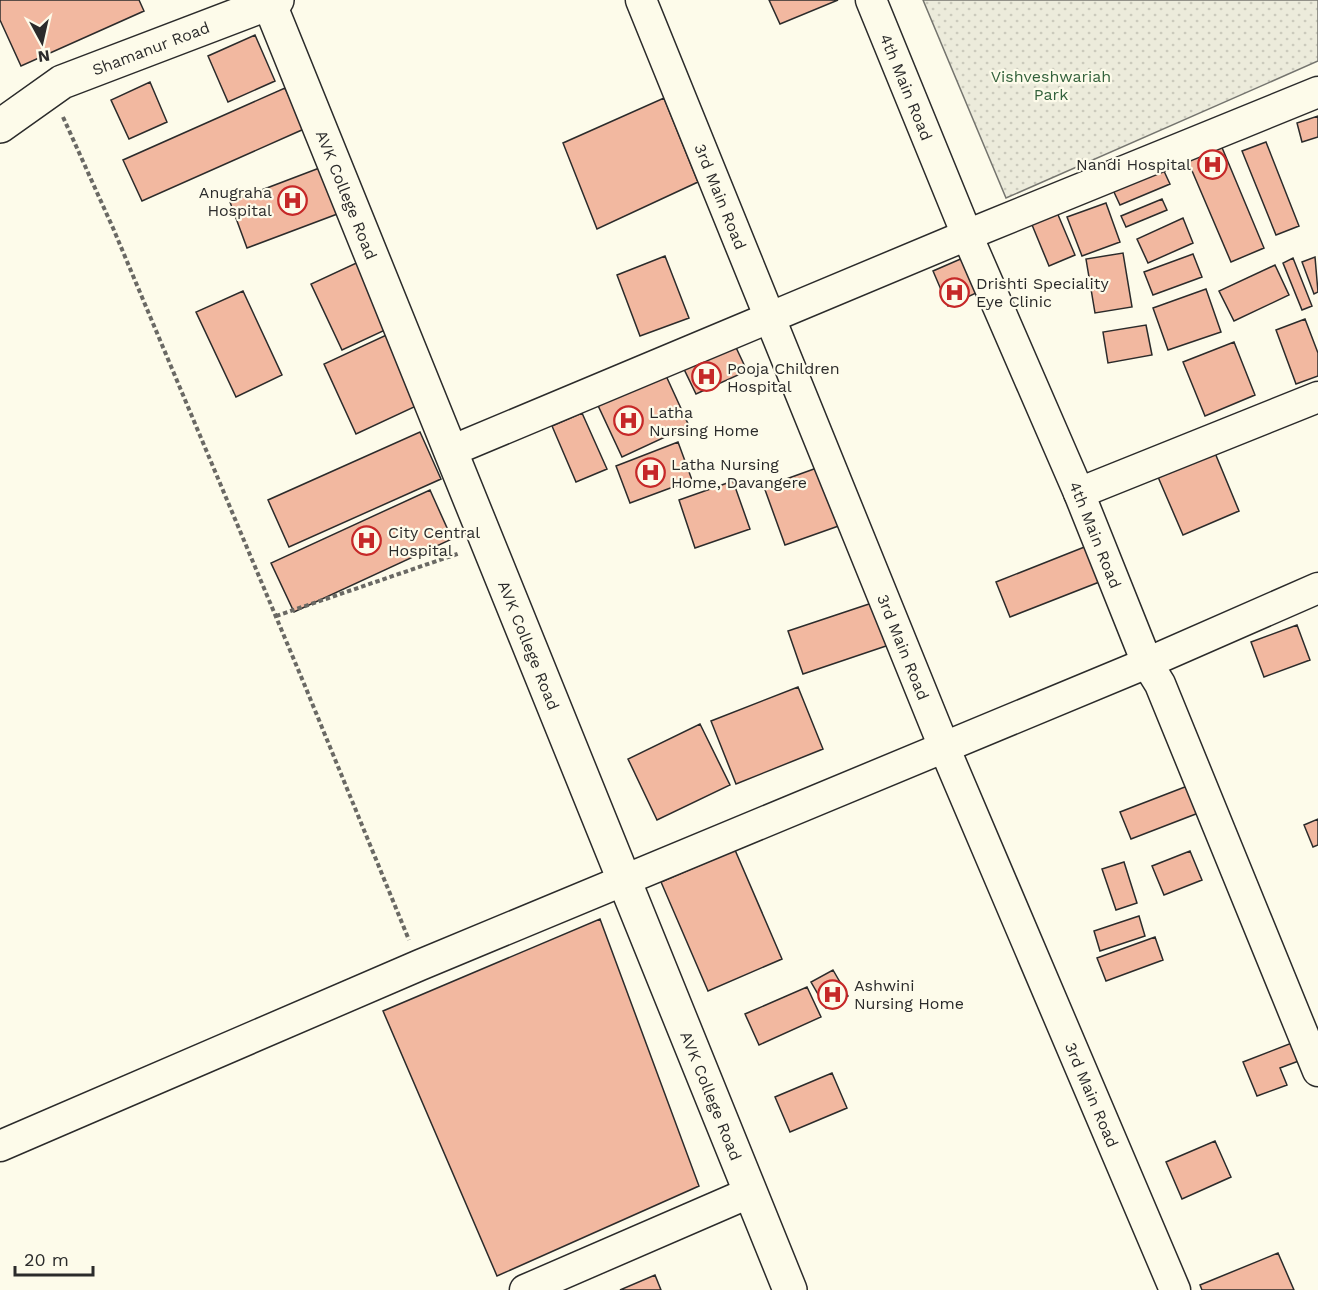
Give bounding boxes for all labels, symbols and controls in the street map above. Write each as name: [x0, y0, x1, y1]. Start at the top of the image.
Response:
north arrow: [12, 12, 72, 72]
street label: Shamanur Road: [90, 18, 212, 80]
street label: 4th Main Road: [876, 31, 936, 143]
text: N: [37, 46, 51, 67]
park label: Vishveshwariah Park: [991, 67, 1111, 104]
street label: AVK College Road: [312, 127, 381, 262]
street label: 3rd Main Road: [690, 141, 750, 252]
hospital icon: Nandi Hospital: [1196, 148, 1228, 180]
place label: Nandi Hospital: [1076, 155, 1191, 174]
place label: Anugraha Hospital: [199, 183, 272, 220]
hospital icon: Anugraha Hospital: [277, 185, 309, 217]
place label: Drishti Speciality Eye Clinic: [976, 274, 1109, 311]
hospital icon: Drishti Speciality Eye Clinic: [939, 276, 971, 308]
place label: Pooja Children Hospital: [727, 359, 840, 396]
hospital icon: Pooja Children Hospital: [690, 361, 722, 393]
place label: Latha Nursing Home: [649, 403, 759, 440]
hospital icon: Latha Nursing Home: [612, 405, 644, 437]
place label: Latha Nursing Home, Davangere: [671, 455, 807, 492]
hospital icon: Latha Nursing Home, Davangere: [634, 457, 666, 489]
street label: 4th Main Road: [1065, 479, 1125, 591]
place label: City Central Hospital: [388, 523, 480, 560]
hospital icon: City Central Hospital: [351, 525, 383, 557]
street label: AVK College Road: [494, 578, 563, 713]
street label: 3rd Main Road: [873, 591, 933, 703]
place label: Ashwini Nursing Home: [854, 976, 964, 1013]
hospital icon: Ashwini Nursing Home: [817, 978, 849, 1010]
street label: AVK College Road: [676, 1028, 746, 1163]
street label: 3rd Main Road: [1061, 1039, 1122, 1150]
scale bar: [15, 1239, 93, 1277]
text: 20 m: [24, 1249, 69, 1270]

